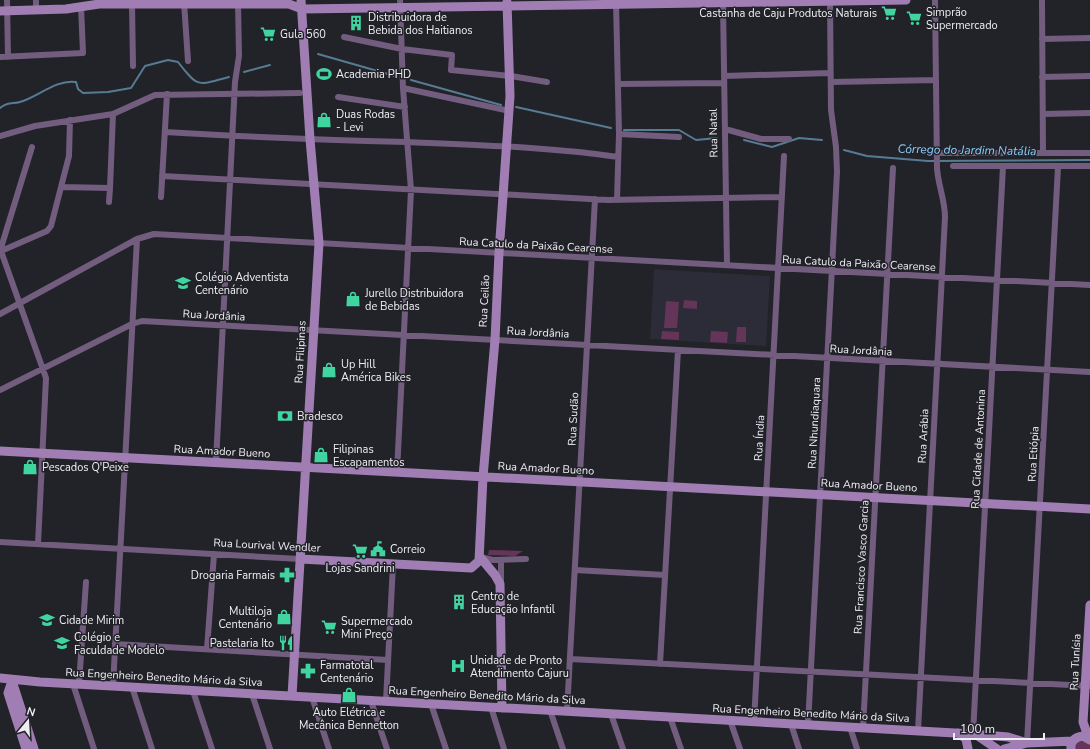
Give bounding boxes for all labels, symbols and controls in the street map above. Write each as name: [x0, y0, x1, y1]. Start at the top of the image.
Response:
supermarket icon: Castanha de Caju Produtos Naturais: [880, 4, 898, 22]
place label: Simprão Supermercado: [926, 5, 998, 33]
place label: Castanha de Caju Produtos Naturais: [699, 6, 877, 21]
supermarket icon: Simprão Supermercado: [905, 9, 923, 27]
place label: Distribuidora de Bebida dos Haitianos: [368, 10, 473, 38]
building icon: Distribuidora de Bebida dos Haitianos: [347, 14, 365, 32]
supermarket icon: Gula 560: [259, 25, 277, 43]
place label: Gula 560: [280, 27, 326, 42]
sports icon: Academia PHD: [315, 65, 333, 83]
place label: Academia PHD: [336, 67, 411, 82]
place label: Duas Rodas - Levi: [336, 107, 395, 135]
street label: Rua Natal: [706, 108, 721, 158]
shop icon: Duas Rodas - Levi: [315, 111, 333, 129]
water label: Córrego do Jardim Natália: [897, 141, 1037, 159]
street label: Rua Catulo da Paixão Cearense: [459, 234, 613, 257]
street label: Rua Catulo da Paixão Cearense: [782, 252, 936, 275]
place label: Colégio Adventista Centenário: [195, 270, 289, 298]
school or university icon: Colégio Adventista Centenário: [174, 274, 192, 292]
street label: Rua Ceilão: [476, 274, 493, 328]
place label: Jurello Distribuidora de Bebidas: [364, 286, 464, 314]
shop icon: Jurello Distribuidora de Bebidas: [344, 290, 362, 308]
street label: Rua Jordânia: [182, 306, 246, 325]
street label: Rua Filipinas: [291, 320, 310, 384]
street label: Rua Jordânia: [506, 323, 570, 342]
street label: Rua Jordânia: [829, 341, 893, 360]
place label: Up Hill América Bikes: [341, 357, 411, 385]
shop icon: Up Hill América Bikes: [320, 361, 338, 379]
street label: Rua Nhundiaquara: [805, 377, 824, 469]
street label: Rua Cidade de Antonina: [968, 389, 989, 509]
street label: Rua Sudão: [565, 392, 582, 446]
bank icon: Bradesco: [276, 407, 294, 425]
street label: Rua Arábia: [915, 408, 932, 464]
place label: Bradesco: [297, 409, 343, 424]
street label: Rua Índia: [750, 414, 768, 461]
street label: Rua Etiópia: [1025, 426, 1042, 482]
street label: Rua Amador Bueno: [173, 441, 271, 462]
place label: Filipinas Escapamentos: [333, 442, 404, 470]
shop icon: Filipinas Escapamentos: [312, 446, 330, 464]
shop icon: Pescados Q'Peixe: [21, 458, 39, 476]
street label: Rua Amador Bueno: [497, 458, 595, 479]
place label: Pescados Q'Peixe: [42, 460, 129, 475]
street label: Rua Amador Bueno: [820, 475, 918, 496]
street label: Rua Francisco Vasco Garcia: [851, 500, 873, 634]
street label: Rua Lourival Wendler: [213, 535, 321, 556]
public building icon: Correio: [369, 540, 387, 558]
supermarket icon: Lojas Sandrini: [351, 542, 369, 560]
place label: Correio: [390, 542, 425, 557]
place label: Lojas Sandrini: [325, 561, 395, 576]
pharmacy icon: Drogaria Farmais: [278, 566, 296, 584]
place label: Drogaria Farmais: [191, 568, 275, 583]
place label: Centro de Educação Infantil: [471, 589, 556, 617]
building icon: Centro de Educação Infantil: [450, 593, 468, 611]
place label: Multiloja Centenário: [219, 604, 272, 632]
shop icon: Multiloja Centenário: [275, 608, 293, 626]
school or university icon: Cidade Mirim: [38, 611, 56, 629]
place label: Cidade Mirim: [59, 613, 124, 628]
place label: Supermercado Mini Preço: [341, 614, 413, 642]
supermarket icon: Supermercado Mini Preço: [320, 618, 338, 636]
place label: Colégio e Faculdade Modelo: [74, 630, 165, 658]
street label: Rua Tunísia: [1067, 633, 1084, 691]
school or university icon: Colégio e Faculdade Modelo: [53, 634, 71, 652]
restaurant icon: Pastelaria Ito: [277, 634, 295, 652]
place label: Pastelaria Ito: [210, 636, 274, 651]
place label: Unidade de Pronto Atendimento Cajuru: [470, 653, 569, 681]
hospital icon: Unidade de Pronto Atendimento Cajuru: [449, 657, 467, 675]
place label: Farmatotal Centenário: [320, 658, 374, 686]
pharmacy icon: Farmatotal Centenário: [299, 662, 317, 680]
street label: Rua Engenheiro Benedito Mário da Silva: [65, 665, 263, 690]
street label: Rua Engenheiro Benedito Mário da Silva: [388, 683, 586, 708]
shop icon: Auto Elétrica e Mecânica Bennetton: [340, 686, 358, 704]
north arrow: [8, 701, 48, 741]
street label: Rua Engenheiro Benedito Mário da Silva: [712, 701, 910, 726]
text: N: [25, 704, 37, 720]
place label: Auto Elétrica e Mecânica Bennetton: [299, 705, 399, 733]
scale bar: [954, 715, 1044, 741]
text: 100 m: [960, 721, 995, 737]

